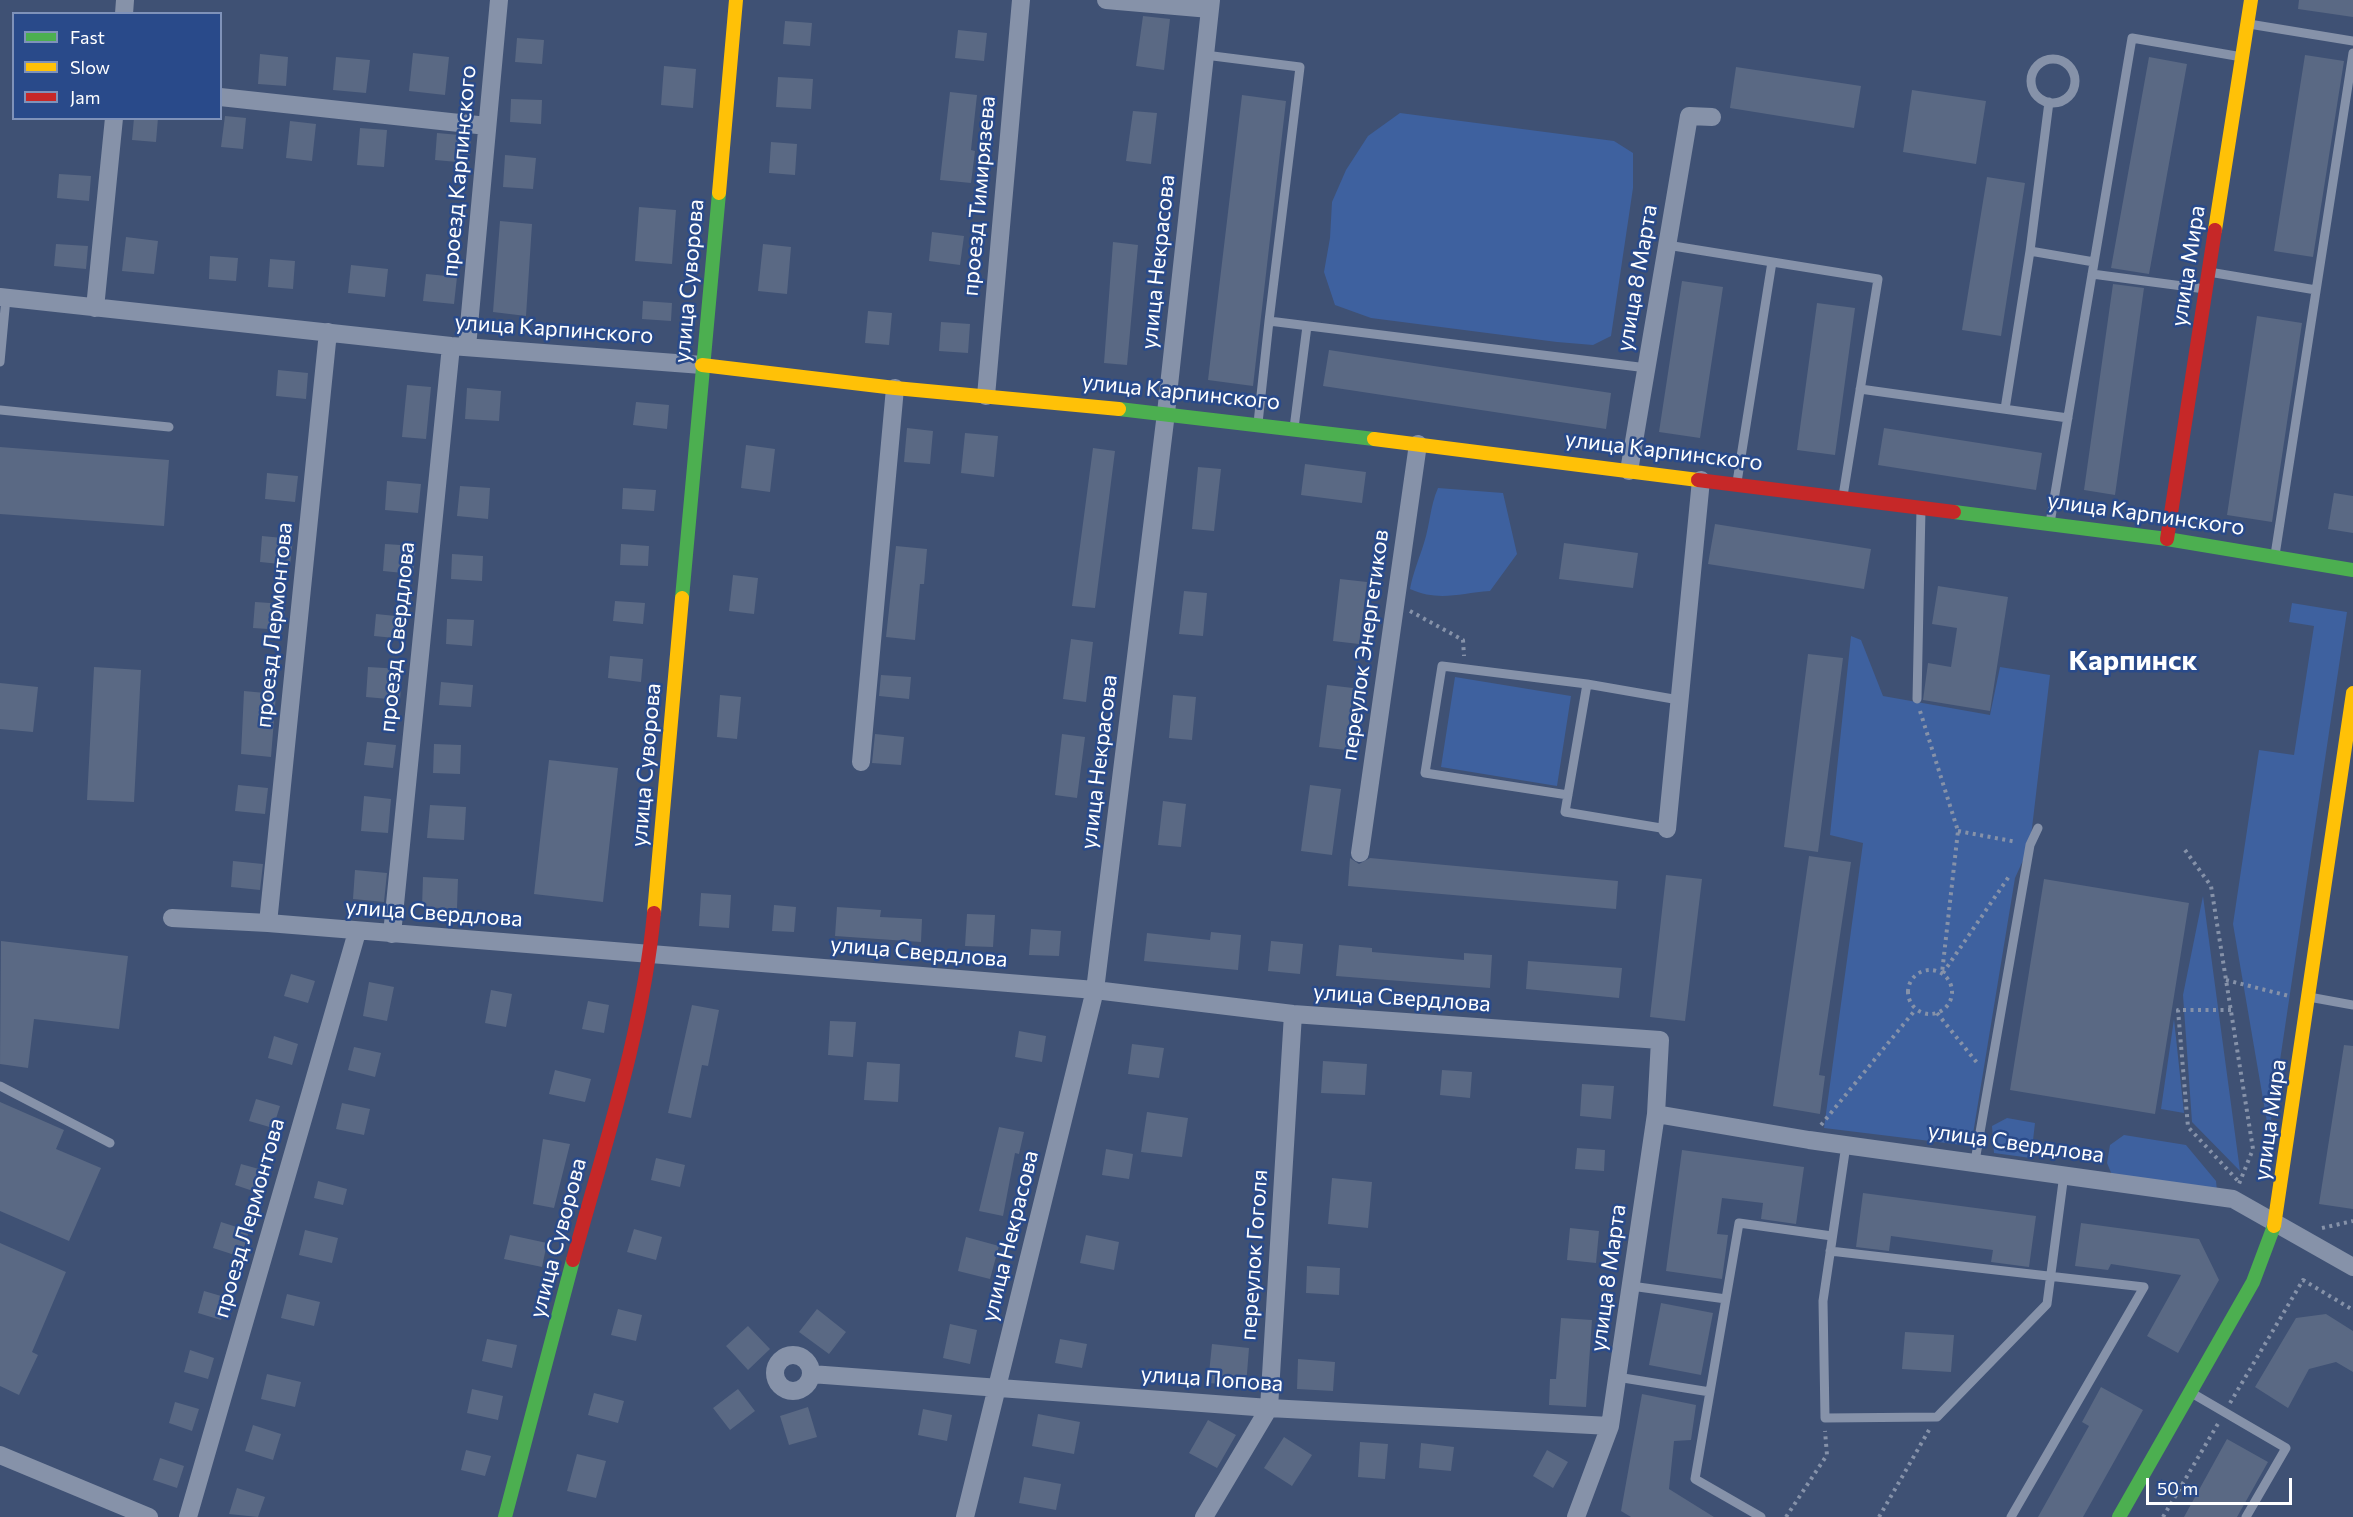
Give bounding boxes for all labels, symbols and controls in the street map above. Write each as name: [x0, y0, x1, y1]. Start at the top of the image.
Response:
legend: [12, 12, 222, 120]
text: Fast: [70, 26, 105, 48]
text: Slow: [70, 56, 110, 78]
street label: проезд Карпинского: [437, 64, 481, 278]
text: Jam: [70, 86, 100, 108]
street label: проезд Тимирязева: [957, 95, 1001, 297]
street label: улица Некрасова: [1136, 173, 1180, 351]
street label: улица Суворова: [669, 198, 709, 364]
street label: улица 8 Марта: [1611, 203, 1663, 353]
street label: улица Мира: [2165, 204, 2211, 328]
street label: улица Карпинского: [454, 309, 654, 349]
street label: улица Карпинского: [1081, 368, 1281, 416]
street label: улица Карпинского: [1564, 426, 1764, 476]
street label: улица Карпинского: [2046, 487, 2246, 541]
street label: проезд Лермонтова: [250, 521, 298, 729]
street label: переулок Энергетиков: [1336, 528, 1394, 762]
street label: проезд Свердлова: [374, 540, 420, 734]
district label: Карпинск: [2069, 644, 2197, 678]
street label: улица Некрасова: [1075, 673, 1123, 851]
street label: улица Суворова: [626, 682, 666, 848]
street label: улица Свердлова: [344, 894, 524, 932]
street label: улица Свердлова: [829, 931, 1009, 973]
street label: улица Свердлова: [1312, 979, 1492, 1017]
street label: улица Мира: [2248, 1058, 2292, 1182]
street label: проезд Лермонтова: [208, 1115, 290, 1321]
street label: улица Свердлова: [1926, 1118, 2106, 1168]
street label: улица Некрасова: [976, 1148, 1044, 1324]
street label: улица Суворова: [524, 1155, 592, 1321]
street label: переулок Гоголя: [1235, 1169, 1273, 1341]
street label: улица 8 Марта: [1585, 1203, 1631, 1353]
street label: улица Попова: [1140, 1361, 1284, 1397]
scale bar: [2149, 1466, 2294, 1504]
text: 50 m: [2157, 1477, 2198, 1499]

